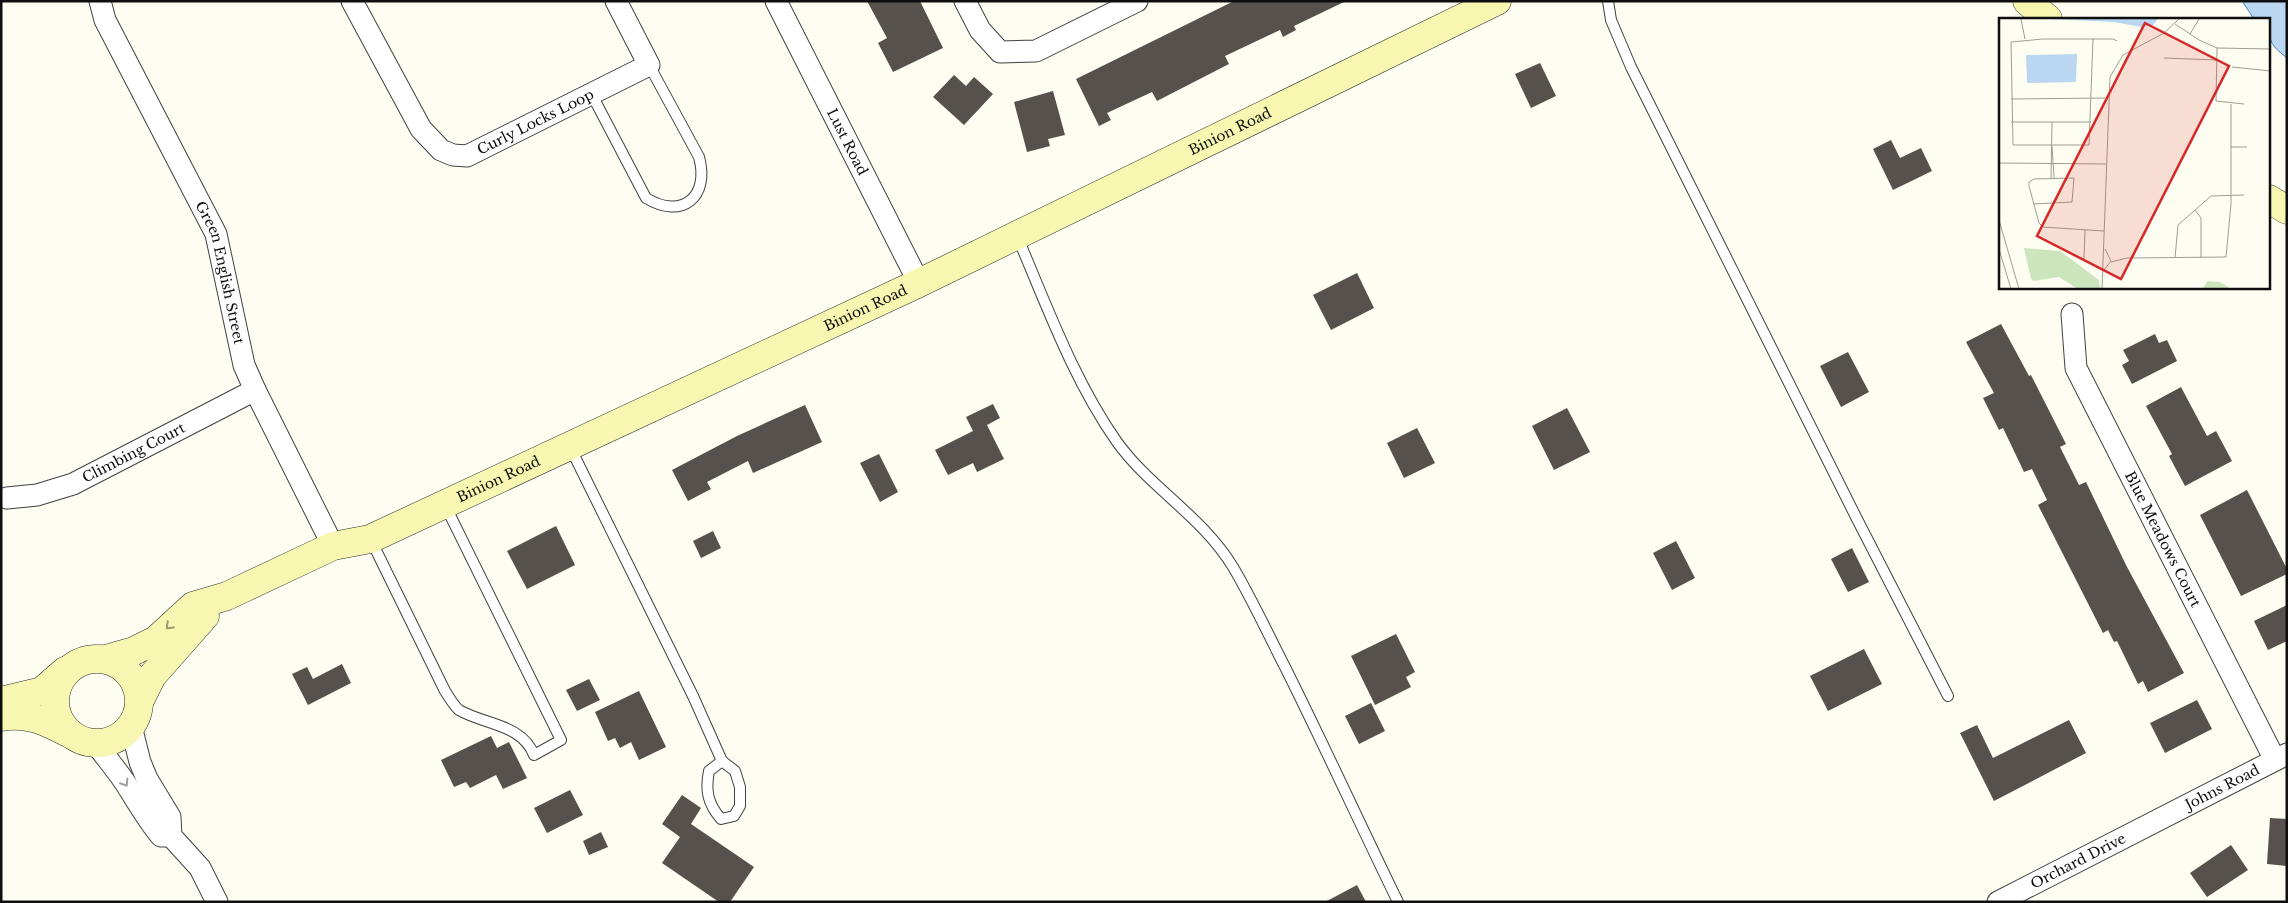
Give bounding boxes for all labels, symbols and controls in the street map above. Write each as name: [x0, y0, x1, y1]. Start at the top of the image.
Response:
inset map: [1999, 18, 2270, 289]
street label: Curly Locks Loop: [474, 85, 597, 158]
street label: Binion Road: [1186, 103, 1275, 159]
street label: Lust Road: [823, 105, 872, 179]
street label: Green English Street: [192, 198, 248, 346]
street label: Binion Road: [821, 281, 911, 335]
street label: Climbing Court: [79, 418, 189, 487]
street label: Binion Road: [454, 452, 544, 506]
street label: Blue Meadows Court: [2121, 468, 2205, 611]
one-way arrow: [166, 620, 175, 629]
street label: Johns Road: [2180, 760, 2263, 815]
one-way arrow: [118, 778, 128, 787]
street label: Orchard Drive: [2027, 829, 2129, 893]

